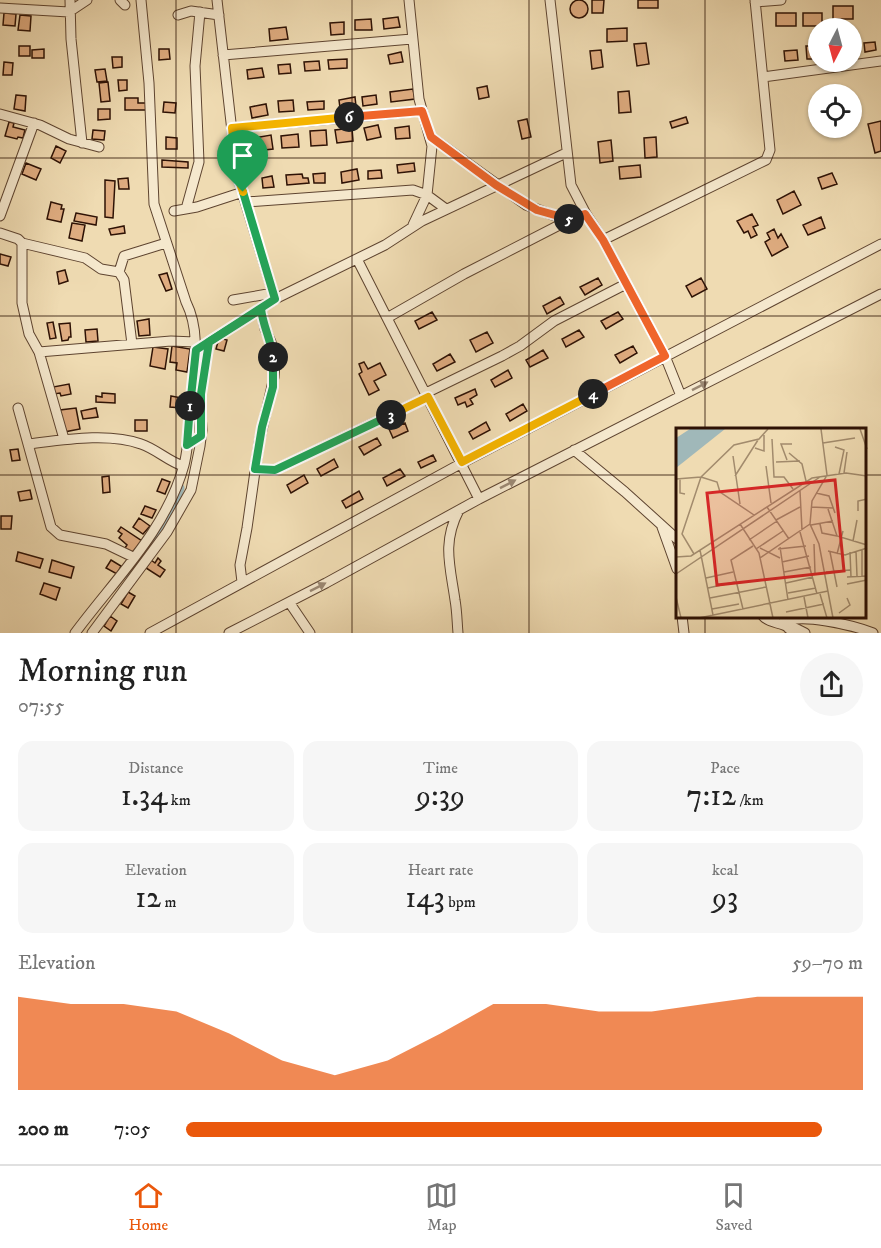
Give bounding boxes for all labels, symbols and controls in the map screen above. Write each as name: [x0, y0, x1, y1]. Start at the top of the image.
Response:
north arrow: [808, 18, 862, 72]
map controls: [808, 18, 862, 138]
button: locate: [808, 84, 862, 138]
pin: 6: [334, 102, 364, 132]
text: 6: [345, 107, 353, 127]
pin: [217, 130, 268, 192]
icon: arrive: [226, 139, 259, 172]
pin: 5: [554, 204, 584, 234]
text: 5: [565, 209, 573, 229]
pin: 2: [258, 342, 288, 372]
text: 2: [269, 347, 277, 367]
pin: 4: [578, 379, 608, 409]
one-way arrow: [691, 381, 709, 391]
text: 4: [588, 384, 598, 404]
pin: 1: [175, 391, 205, 421]
text: 1: [187, 396, 193, 416]
pin: 3: [376, 400, 406, 430]
text: 3: [388, 405, 394, 425]
inset map: [676, 428, 866, 618]
one-way arrow: [499, 479, 516, 489]
one-way arrow: [310, 582, 327, 592]
text: Morning run: [18, 651, 187, 692]
button: share: [800, 653, 863, 716]
text: 07:55: [18, 694, 64, 719]
text: Distance: [128, 758, 183, 778]
text: Time: [423, 758, 458, 778]
text: Pace: [710, 758, 740, 778]
text: 1.34: [121, 778, 167, 815]
text: 9:39: [416, 778, 465, 815]
text: 7:12: [687, 778, 736, 815]
text: km: [167, 790, 191, 810]
text: /km: [736, 790, 764, 810]
text: Elevation: [125, 860, 187, 880]
text: Heart rate: [408, 860, 473, 880]
text: kcal: [712, 860, 738, 880]
text: 12: [135, 880, 161, 917]
text: 143: [405, 880, 445, 917]
text: 93: [712, 880, 738, 917]
text: m: [161, 892, 176, 912]
text: bpm: [445, 892, 476, 912]
text: Elevation: [18, 951, 95, 976]
text: 59–70 m: [792, 951, 863, 976]
text: 200 m: [18, 1117, 69, 1142]
text: 7:05: [114, 1117, 150, 1142]
tab: Home: [129, 1179, 168, 1235]
tab: Map: [425, 1179, 458, 1235]
tab: Saved: [716, 1179, 752, 1235]

